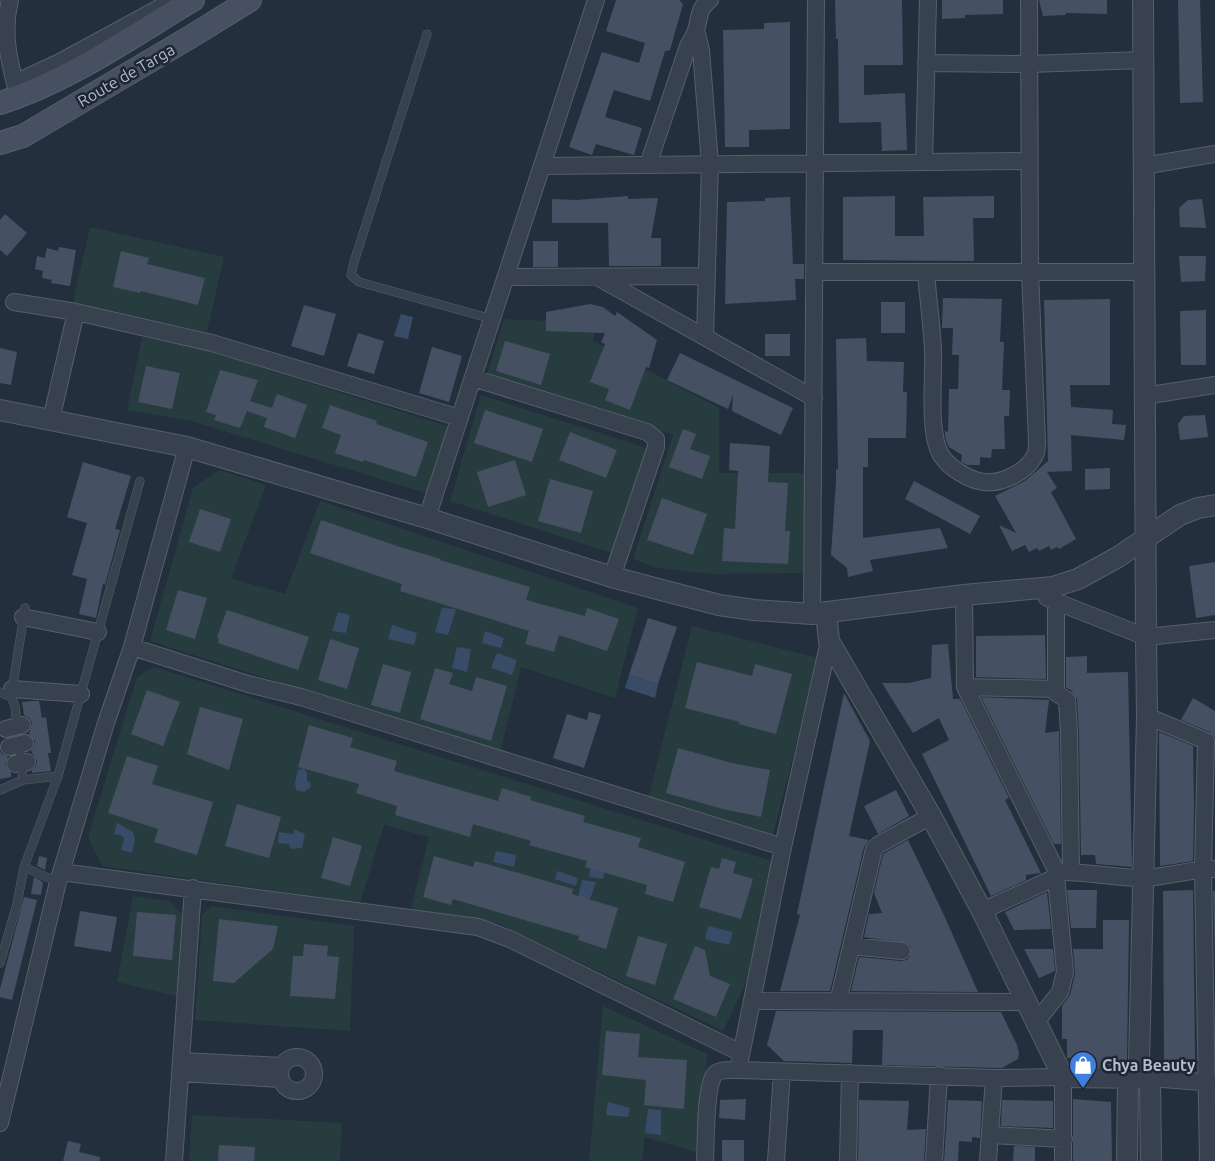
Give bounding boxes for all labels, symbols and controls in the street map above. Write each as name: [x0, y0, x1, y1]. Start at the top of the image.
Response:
street label: Route de Targa: [74, 40, 178, 110]
shop icon: Chya Beauty: [1068, 1050, 1098, 1089]
place label: Chya Beauty: [1102, 1056, 1196, 1074]

